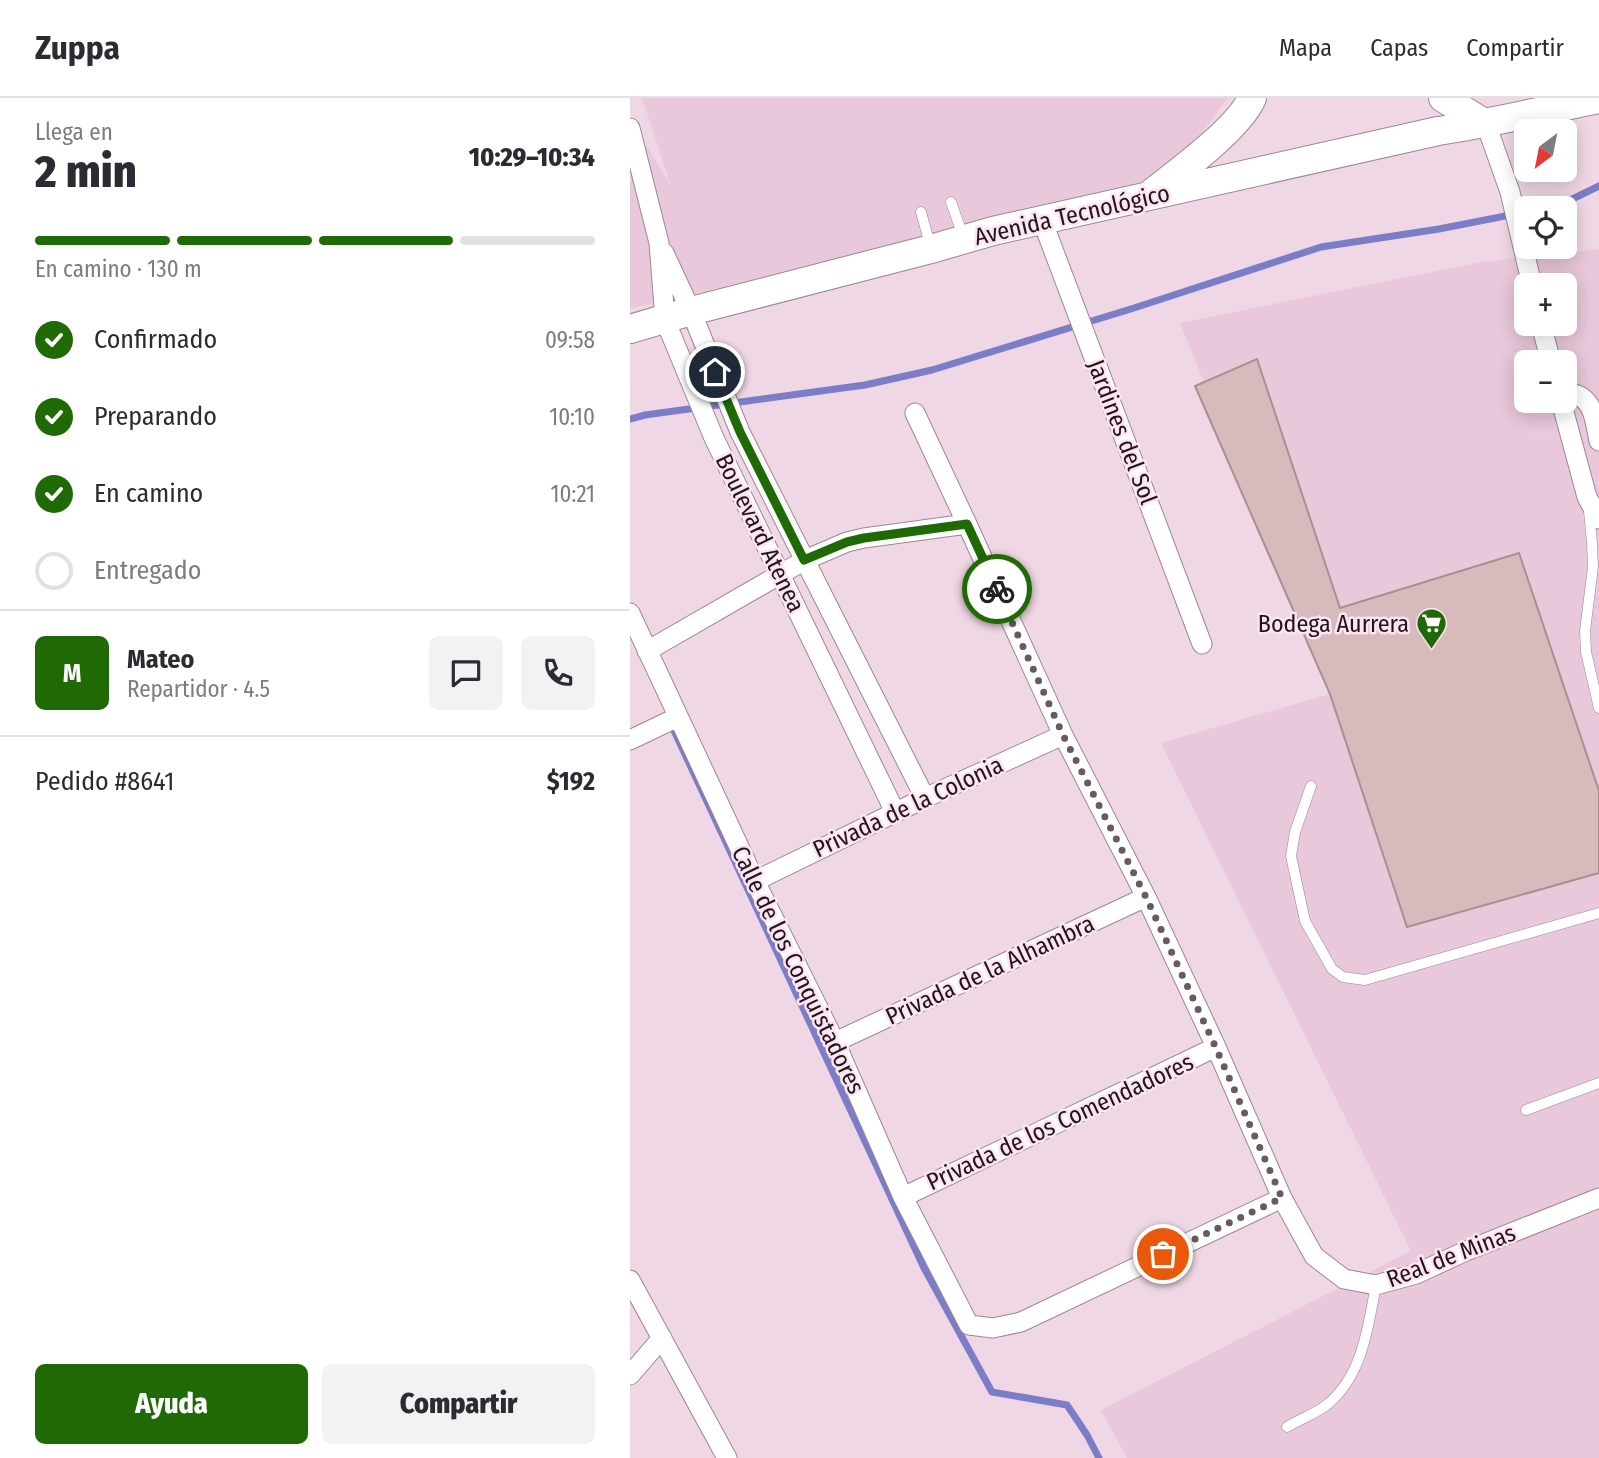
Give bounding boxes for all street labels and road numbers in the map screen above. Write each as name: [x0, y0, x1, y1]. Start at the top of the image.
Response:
street label: Avenida Tecnológico: [971, 179, 1173, 251]
street label: Jardines del Sol: [1082, 356, 1162, 508]
street label: Boulevard Atenea: [710, 449, 810, 617]
street label: Privada de la Colonia: [809, 751, 1007, 863]
street label: Calle de los Conquistadores: [726, 842, 870, 1098]
street label: Privada de la Alhambra: [881, 909, 1099, 1031]
street label: Privada de los Comendadores: [922, 1048, 1198, 1196]
street label: Real de Minas: [1383, 1219, 1519, 1293]

